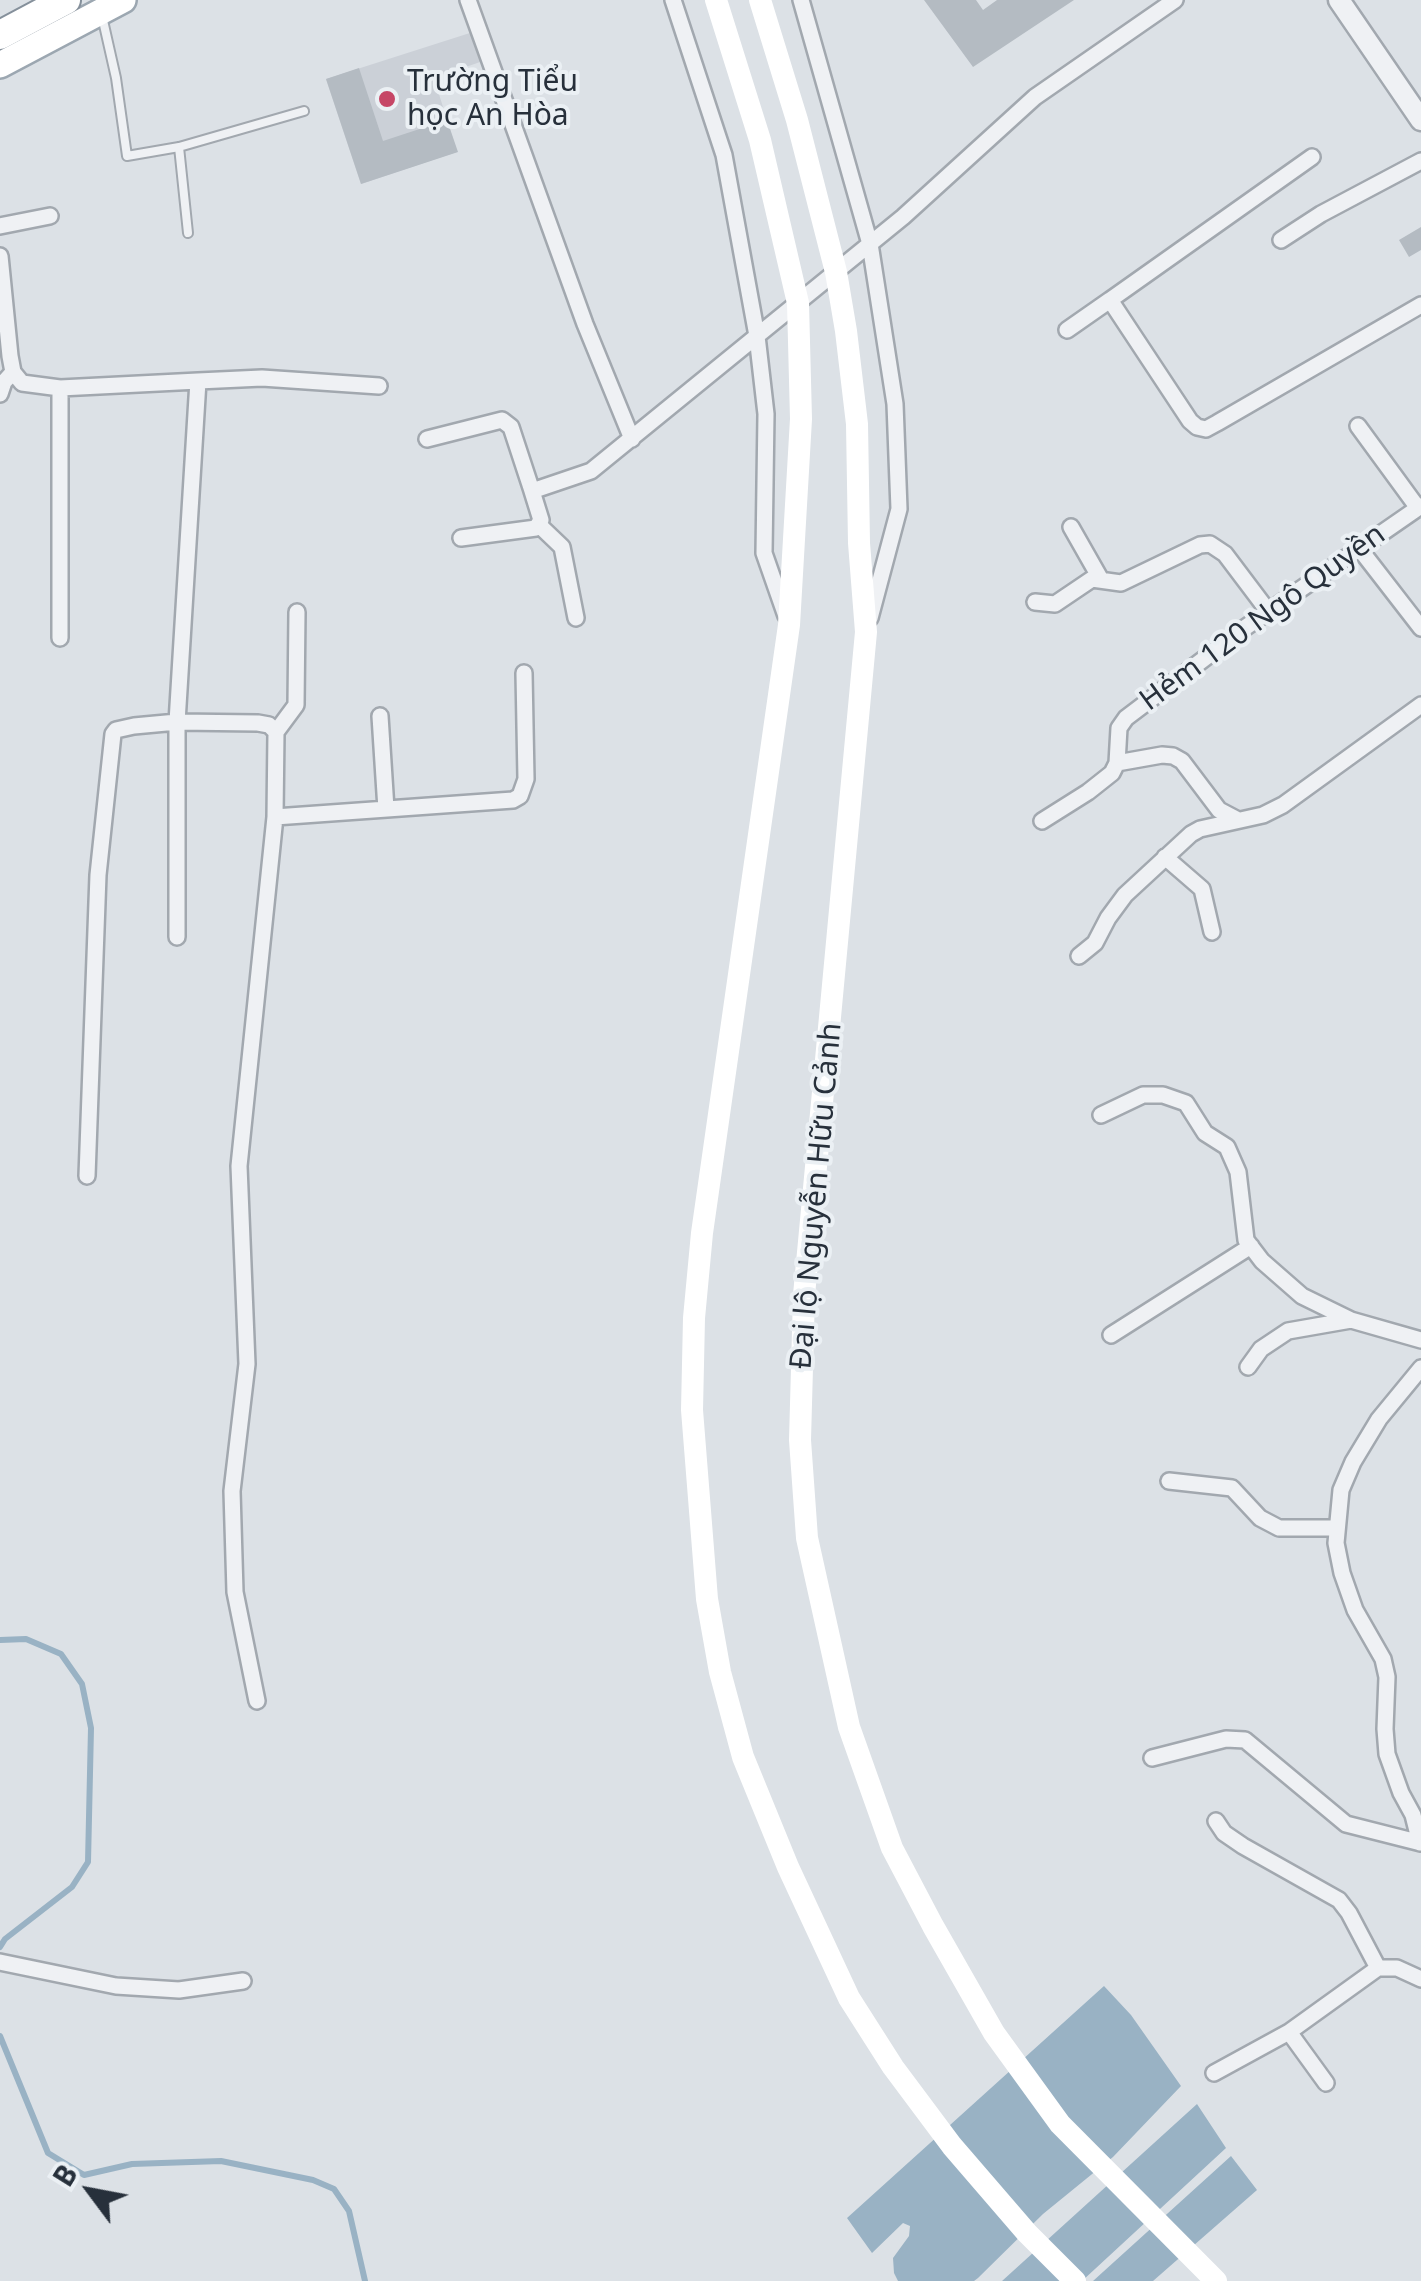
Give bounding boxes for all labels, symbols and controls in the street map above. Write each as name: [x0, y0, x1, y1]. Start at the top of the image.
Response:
place label: Trường Tiểu học An Hòa: [407, 64, 578, 134]
marker: Trường Tiểu học An Hòa: [376, 88, 398, 110]
street label: Hẻm 120 Ngô Quyền: [1133, 517, 1393, 719]
street label: Đại lộ Nguyễn Hữu Cảnh: [784, 1021, 850, 1371]
north arrow: [40, 2141, 140, 2241]
text: B: [44, 2157, 86, 2193]

